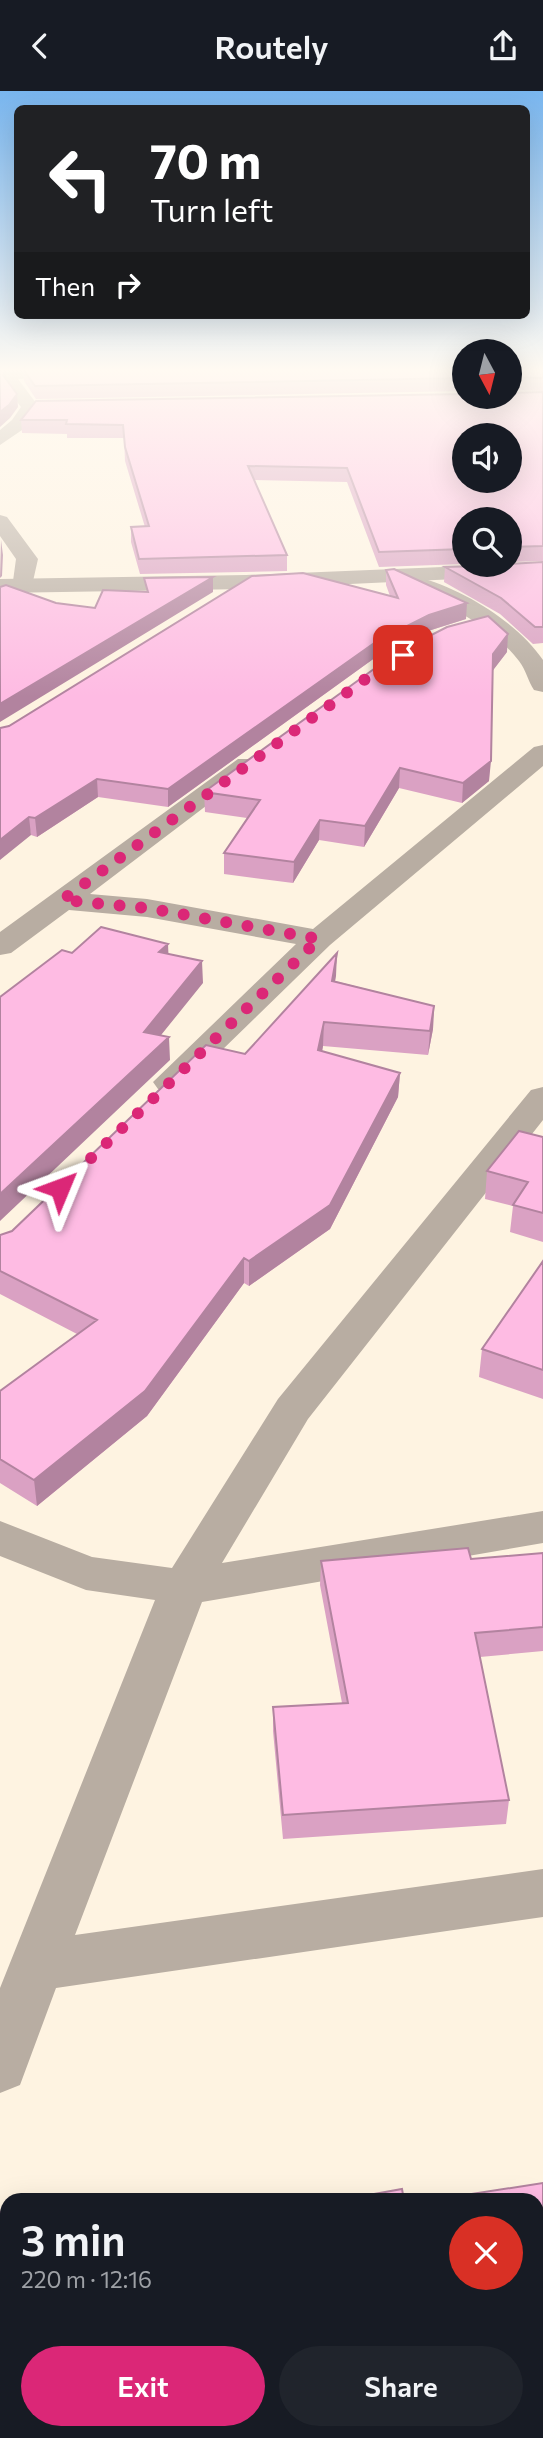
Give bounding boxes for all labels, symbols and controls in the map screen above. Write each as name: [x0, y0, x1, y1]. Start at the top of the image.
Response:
text: Routely: [215, 26, 328, 66]
icon: back: [21, 27, 59, 65]
icon: share: [484, 27, 522, 65]
text: 70 m: [150, 129, 261, 189]
icon: left: [35, 133, 126, 224]
text: Turn left: [150, 189, 274, 229]
icon: right: [109, 266, 147, 304]
text: Then: [35, 270, 95, 301]
north arrow: [452, 339, 522, 409]
map controls: [452, 339, 522, 577]
button: sound: [452, 423, 522, 493]
button: search: [452, 507, 522, 577]
pin: [373, 625, 433, 685]
icon: arrive: [384, 636, 422, 674]
position arrow: [23, 1151, 97, 1225]
text: 3 min: [21, 2213, 126, 2265]
button: close: [449, 2216, 523, 2290]
text: 220 m · 12:16: [21, 2265, 152, 2293]
button: Exit: [21, 2346, 265, 2426]
button: Share: [279, 2346, 523, 2426]

